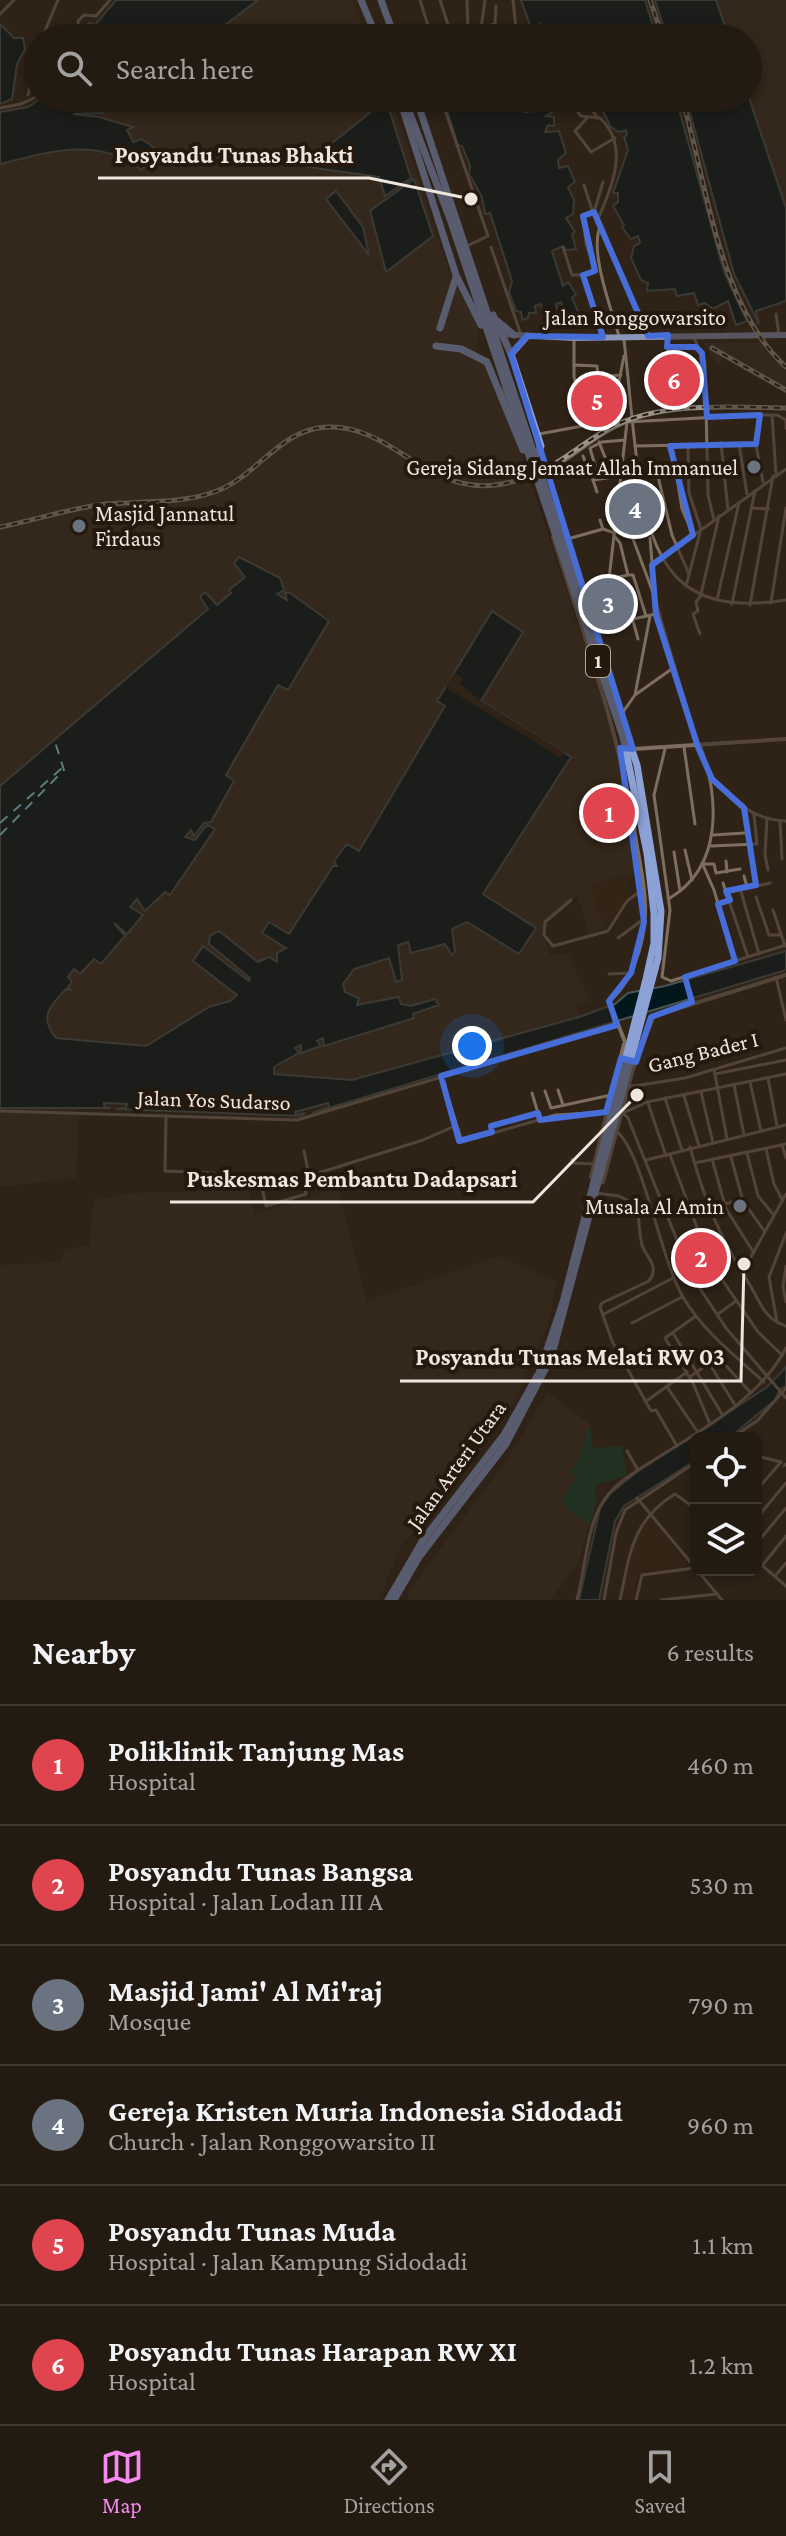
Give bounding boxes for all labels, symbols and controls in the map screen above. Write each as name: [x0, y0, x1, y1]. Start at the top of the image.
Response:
search box: [24, 24, 762, 112]
icon: search: [52, 46, 96, 90]
text: Search here: [116, 52, 254, 85]
callout: Posyandu Tunas Bhakti: [98, 130, 369, 178]
text: Posyandu Tunas Bhakti: [114, 141, 354, 168]
street label: Jalan Ronggowarsito: [542, 305, 726, 330]
pin: 6: [648, 350, 700, 410]
pin: 5: [571, 371, 623, 431]
place label: Gereja Sidang Jemaat Allah Immanuel: [406, 455, 738, 480]
marker: Gereja Sidang Jemaat Allah Immanuel: [745, 458, 763, 476]
pin: 4: [609, 479, 661, 539]
place label: Masjid Jannatul Firdaus: [95, 501, 234, 551]
marker: Masjid Jannatul Firdaus: [70, 517, 88, 535]
pin: 3: [582, 574, 634, 634]
road number: 1: [586, 645, 610, 677]
pin: 1: [583, 783, 635, 843]
your location: [452, 1026, 492, 1066]
street label: Gang Bader I: [645, 1026, 761, 1078]
street label: Jalan Yos Sudarso: [135, 1085, 291, 1115]
callout: Puskesmas Pembantu Dadapsari: [170, 1154, 533, 1202]
text: Puskesmas Pembantu Dadapsari: [187, 1165, 517, 1192]
place label: Musala Al Amin: [585, 1194, 724, 1219]
marker: Musala Al Amin: [731, 1197, 749, 1215]
pin: 2: [675, 1228, 727, 1288]
callout: Posyandu Tunas Melati RW 03: [400, 1333, 741, 1381]
text: Posyandu Tunas Melati RW 03: [415, 1343, 725, 1370]
street label: Jalan Arteri Utara: [400, 1396, 511, 1536]
map controls: [690, 1432, 762, 1576]
button: locate: [690, 1432, 762, 1504]
button: layers: [690, 1504, 762, 1576]
text: Nearby: [32, 1634, 135, 1671]
text: 6 results: [666, 1638, 754, 1667]
text: Poliklinik Tanjung Mas: [108, 1734, 404, 1767]
text: 1: [53, 1751, 63, 1780]
text: 460 m: [687, 1751, 754, 1780]
text: Hospital: [108, 1767, 196, 1796]
text: Posyandu Tunas Bangsa: [108, 1854, 413, 1887]
text: 2: [51, 1871, 65, 1900]
text: 530 m: [689, 1871, 754, 1900]
text: Hospital · Jalan Lodan III A: [108, 1887, 383, 1916]
text: Masjid Jami' Al Mi'raj: [108, 1974, 383, 2007]
text: 3: [52, 1991, 64, 2020]
text: 790 m: [688, 1991, 754, 2020]
text: Mosque: [108, 2007, 191, 2036]
text: Gereja Kristen Muria Indonesia Sidodadi: [108, 2094, 623, 2127]
text: 4: [51, 2111, 65, 2140]
text: 960 m: [687, 2111, 754, 2140]
text: Church · Jalan Ronggowarsito II: [108, 2127, 436, 2156]
text: Posyandu Tunas Muda: [108, 2214, 396, 2247]
text: 5: [52, 2231, 64, 2260]
text: 1.1 km: [693, 2231, 754, 2260]
text: Hospital · Jalan Kampung Sidodadi: [108, 2247, 468, 2276]
text: Posyandu Tunas Harapan RW XI: [108, 2334, 517, 2367]
text: 6: [51, 2351, 65, 2380]
text: 1.2 km: [689, 2351, 754, 2380]
text: Hospital: [108, 2367, 196, 2396]
tab: Map: [100, 2445, 144, 2518]
tab: Directions: [344, 2445, 435, 2518]
tab: Saved: [635, 2445, 686, 2518]

